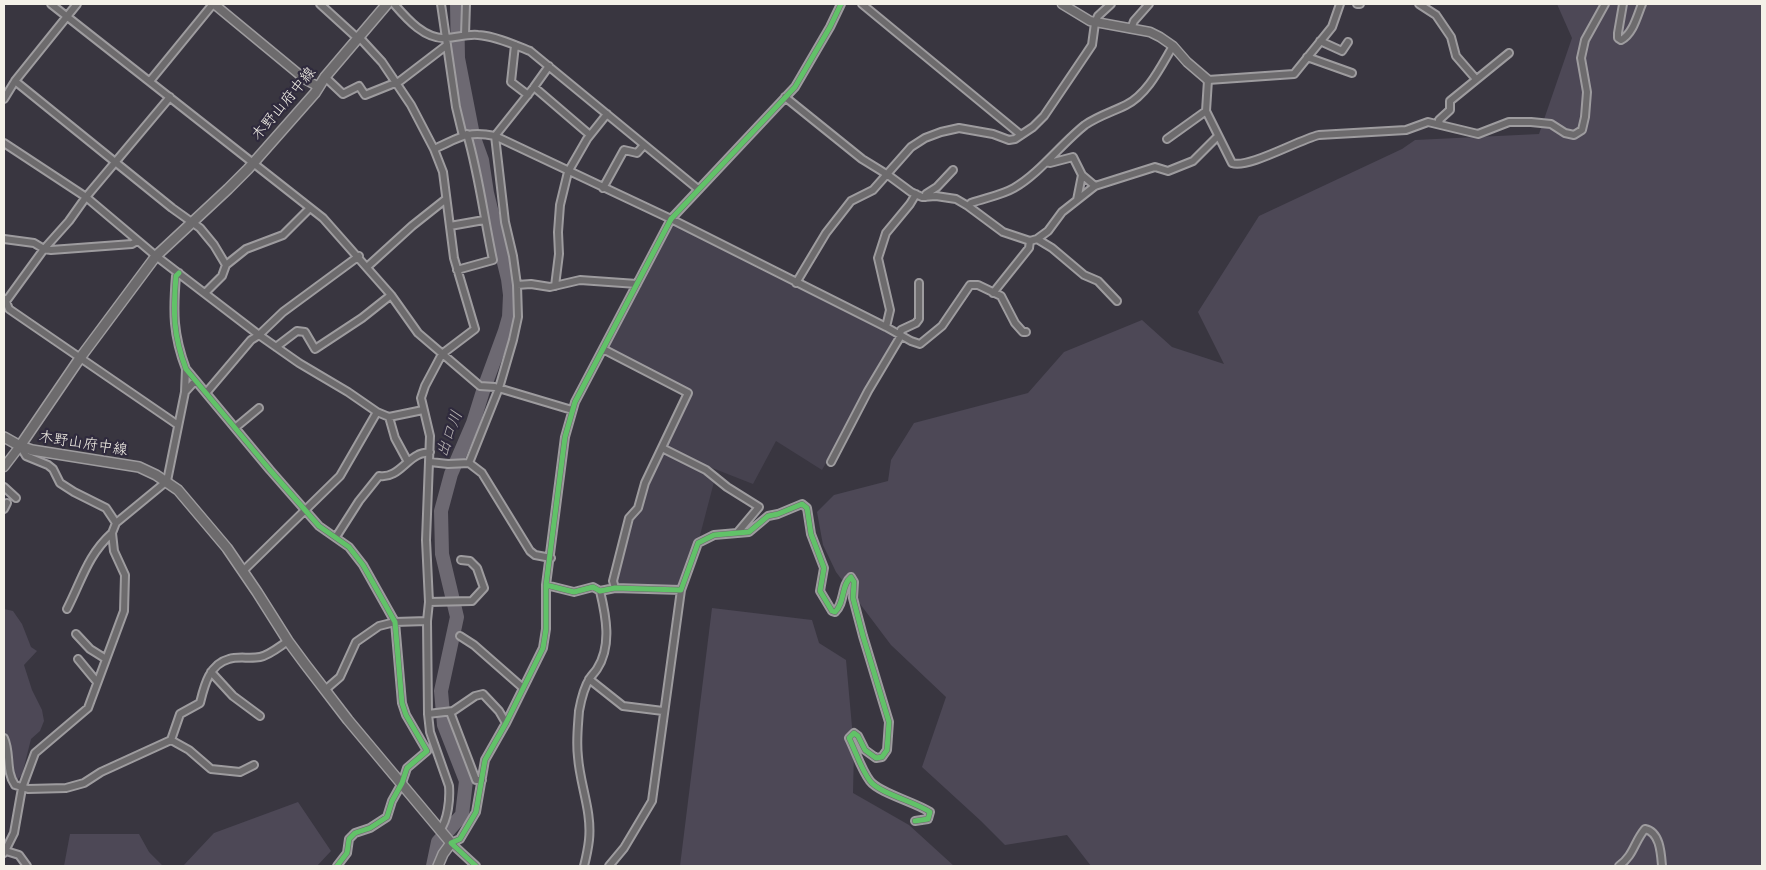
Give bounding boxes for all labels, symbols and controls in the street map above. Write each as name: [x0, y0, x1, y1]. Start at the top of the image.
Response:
street label: 木野山府中線: [248, 64, 320, 144]
water label: 出口川: [433, 408, 467, 460]
street label: 木野山府中線: [37, 428, 129, 460]

